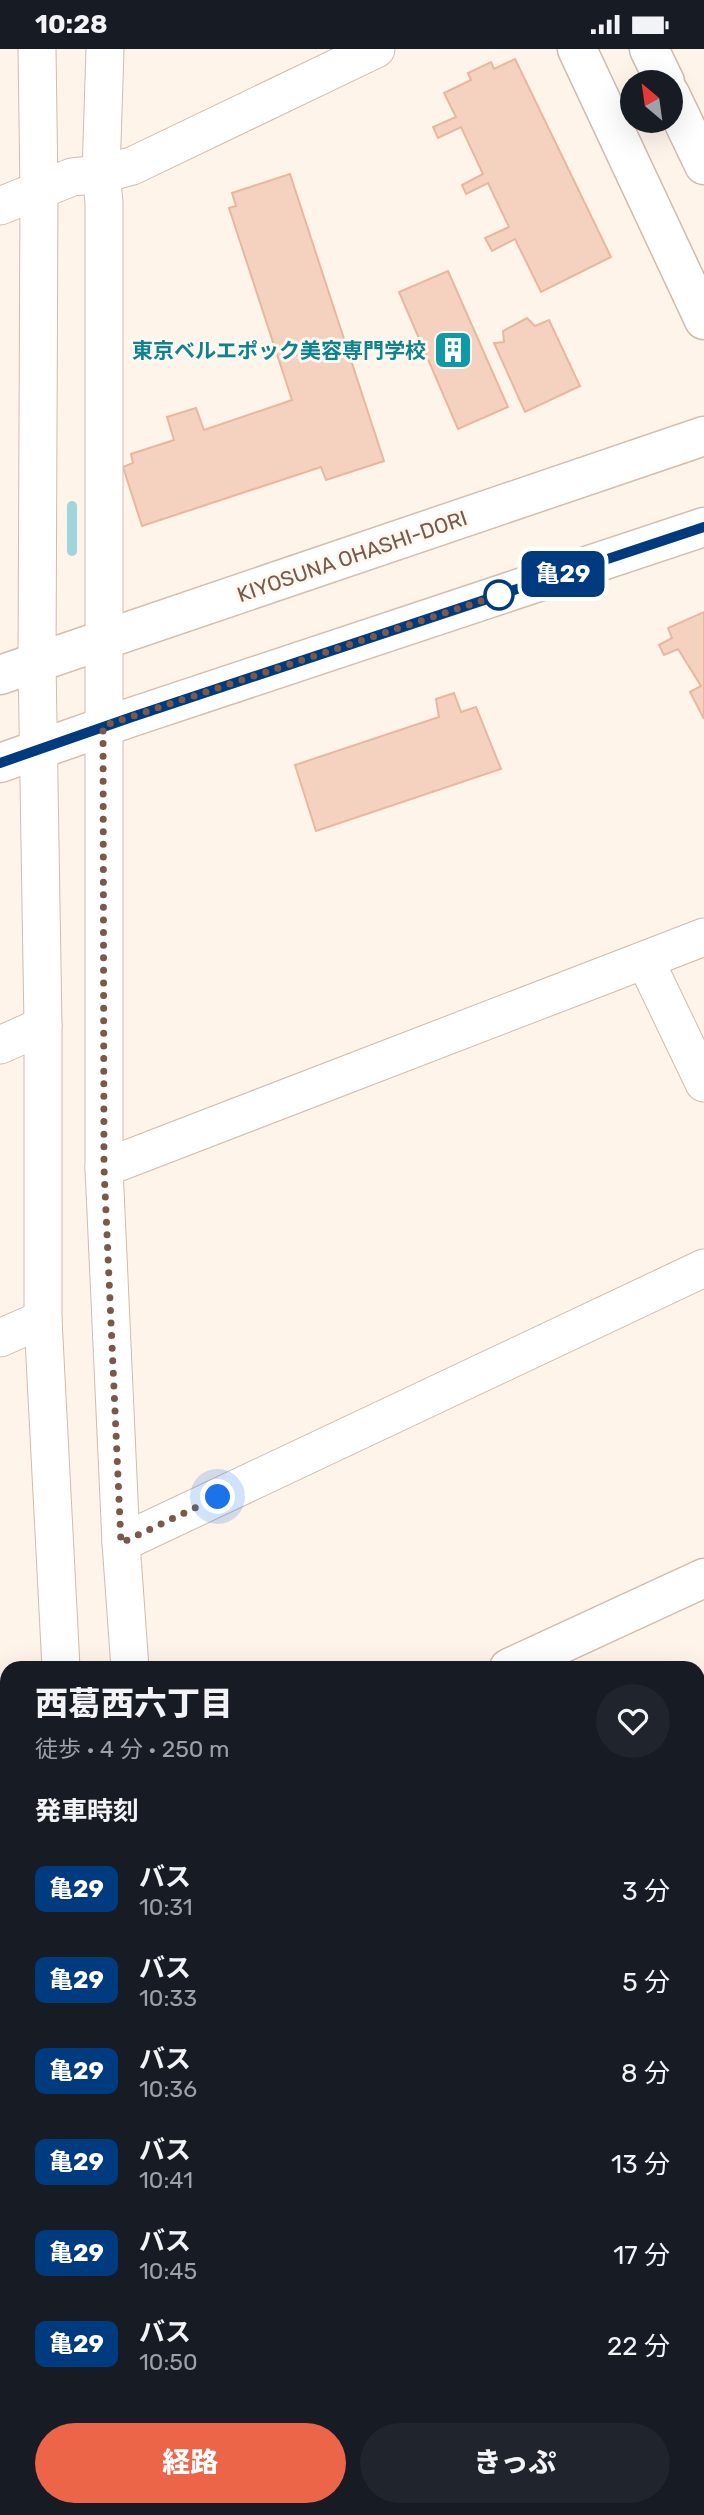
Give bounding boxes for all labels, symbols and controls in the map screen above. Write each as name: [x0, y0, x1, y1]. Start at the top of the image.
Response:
text: 10:28: [35, 9, 108, 40]
north arrow: [620, 70, 682, 133]
map controls: [620, 70, 683, 133]
building icon: 東京ベルエポック美容専門学校: [432, 329, 474, 371]
place label: 東京ベルエポック美容専門学校: [132, 338, 426, 363]
street label: KIYOSUNA OHASHI-DORI: [234, 505, 470, 607]
line badge: 亀29: [523, 551, 603, 597]
text: 亀29: [536, 560, 590, 588]
unlabelled marker: [484, 580, 514, 610]
your location: [200, 1479, 235, 1514]
text: 西葛西六丁目: [35, 1684, 233, 1723]
button: heart: [596, 1684, 670, 1758]
text: 徒歩 · 4 分 · 250 m: [35, 1735, 230, 1763]
text: 発車時刻: [35, 1796, 139, 1827]
text: バス: [139, 1862, 191, 1893]
text: 亀29: [49, 1875, 104, 1903]
text: 3 分: [622, 1876, 670, 1907]
text: 10:31: [139, 1893, 193, 1921]
text: バス: [139, 1953, 191, 1984]
text: 亀29: [49, 1966, 104, 1994]
text: 5 分: [622, 1967, 670, 1998]
text: 10:33: [139, 1984, 197, 2012]
text: バス: [139, 2044, 191, 2075]
text: 亀29: [49, 2057, 104, 2085]
text: 8 分: [621, 2058, 670, 2089]
text: 10:36: [139, 2075, 197, 2103]
text: バス: [139, 2135, 191, 2166]
text: 亀29: [49, 2148, 104, 2176]
text: 13 分: [611, 2149, 670, 2180]
text: 10:41: [139, 2166, 193, 2194]
text: バス: [139, 2226, 191, 2257]
text: 亀29: [49, 2239, 104, 2267]
text: 17 分: [613, 2240, 670, 2271]
text: 10:45: [139, 2257, 197, 2285]
text: バス: [139, 2317, 191, 2348]
text: 亀29: [49, 2330, 104, 2358]
text: 22 分: [607, 2331, 670, 2362]
text: 10:50: [139, 2348, 198, 2376]
button: 経路: [35, 2423, 346, 2503]
button: きっぷ: [360, 2423, 670, 2503]

